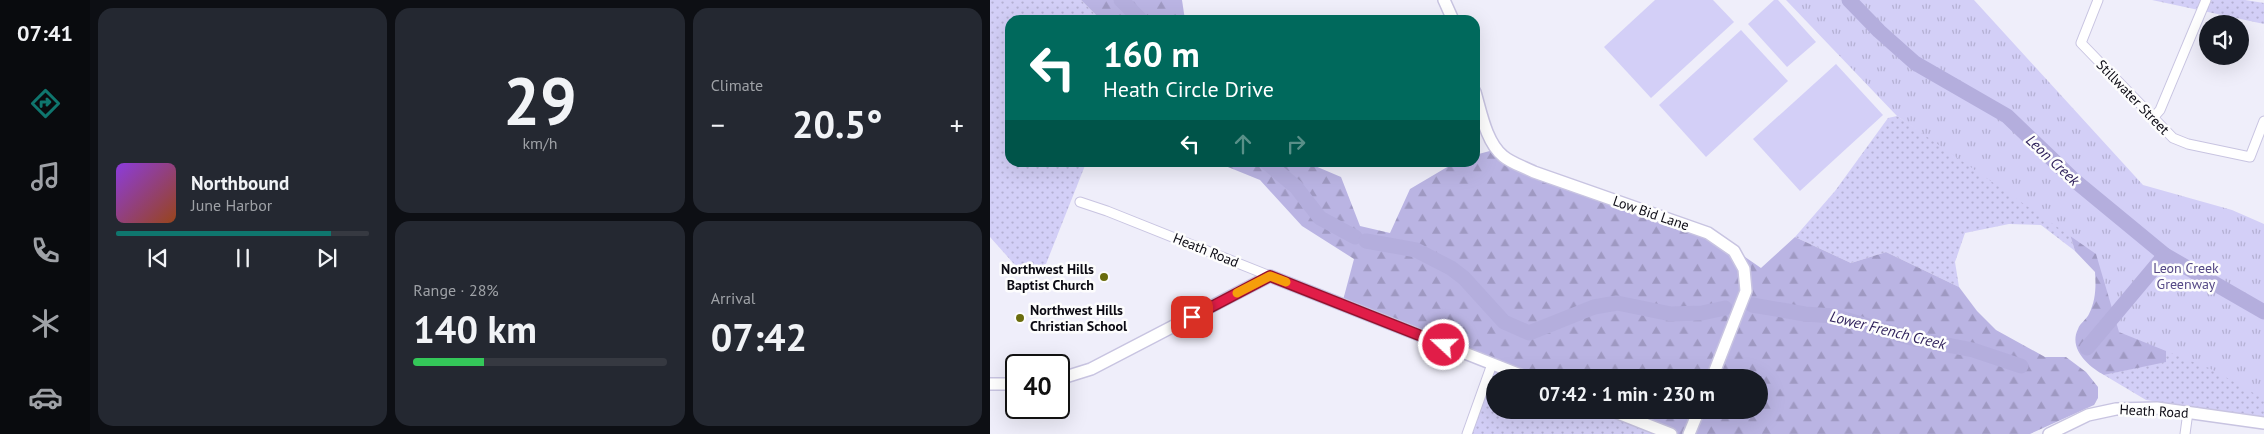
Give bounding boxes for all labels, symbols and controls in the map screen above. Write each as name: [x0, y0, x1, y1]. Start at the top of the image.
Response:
map controls: [2199, 15, 2249, 65]
button: sound: [2199, 15, 2249, 65]
text: 07:41: [17, 19, 73, 47]
text: 160 m: [1103, 31, 1200, 77]
icon: left: [1020, 35, 1085, 100]
street label: Stillwater Street: [2093, 56, 2173, 138]
text: 29: [503, 58, 577, 142]
text: Climate: [711, 75, 763, 95]
text: Heath Circle Drive: [1103, 75, 1274, 103]
icon: directions: [28, 86, 63, 121]
text: 20.5°: [792, 99, 883, 148]
text: −: [711, 106, 725, 143]
text: +: [950, 106, 964, 143]
icon: left: [1176, 130, 1204, 158]
icon: ahead: [1229, 130, 1257, 158]
icon: right: [1282, 130, 1310, 158]
water label: Leon Creek: [2022, 130, 2085, 190]
text: km/h: [522, 133, 558, 153]
icon: music: [28, 159, 63, 194]
text: Northbound: [191, 171, 289, 195]
street label: Low Bid Lane: [1611, 192, 1691, 234]
text: June Harbor: [191, 195, 272, 215]
street label: Heath Road: [1171, 229, 1241, 271]
icon: phone: [28, 233, 63, 268]
icon: previous: [144, 244, 172, 272]
icon: pause: [229, 244, 257, 272]
icon: next: [313, 244, 341, 272]
park label: Leon Creek Greenway: [2153, 259, 2219, 293]
place label: Northwest Hills Baptist Church: [1001, 260, 1094, 294]
marker: Northwest Hills Baptist Church: [1098, 271, 1110, 283]
text: Range · 28%: [413, 280, 499, 300]
text: Arrival: [711, 288, 756, 308]
pin: [1171, 296, 1213, 338]
place label: Northwest Hills Christian School: [1030, 301, 1128, 335]
icon: arrive: [1178, 303, 1206, 331]
text: 140 km: [413, 304, 537, 353]
icon: climate: [28, 306, 63, 341]
water label: Lower French Creek: [1828, 306, 1949, 354]
text: 07:42: [711, 312, 807, 361]
marker: Northwest Hills Christian School: [1014, 312, 1026, 324]
position arrow: [1417, 318, 1469, 370]
speed limit sign: 40: [1005, 354, 1070, 419]
icon: car: [28, 380, 63, 415]
text: 07:42 · 1 min · 230 m: [1539, 382, 1715, 406]
street label: Heath Road: [2119, 400, 2189, 422]

